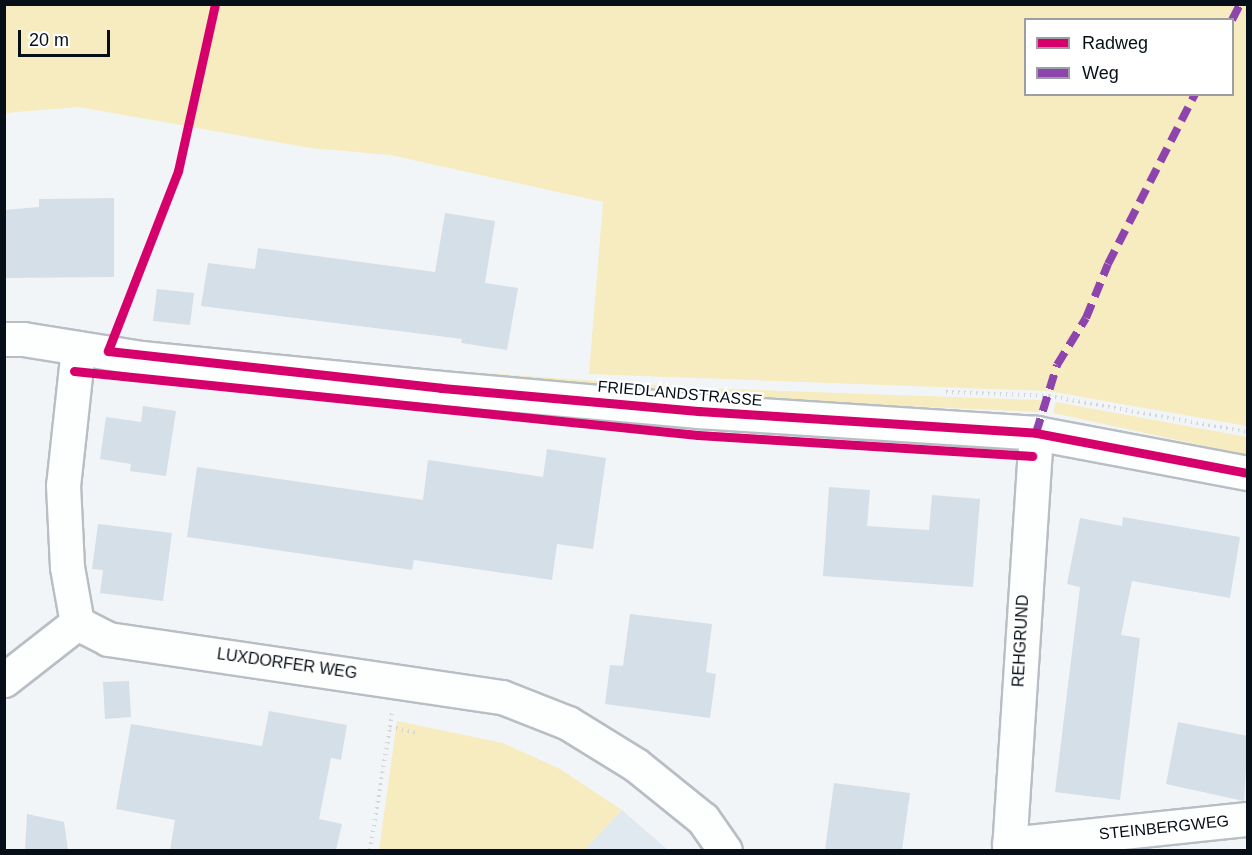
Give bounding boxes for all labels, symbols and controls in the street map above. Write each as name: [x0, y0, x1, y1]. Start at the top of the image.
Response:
scale bar: [21, 18, 112, 56]
legend: [1024, 18, 1234, 96]
text: 20 m: [29, 30, 69, 50]
text: Radweg: [1082, 33, 1148, 53]
text: Weg: [1082, 63, 1119, 83]
street label: FRIEDLANDSTRASSE: [597, 377, 763, 411]
street label: REHGRUND: [1009, 594, 1033, 688]
street label: LUXDORFER WEG: [216, 645, 358, 683]
street label: STEINBERGWEG: [1098, 812, 1230, 844]

